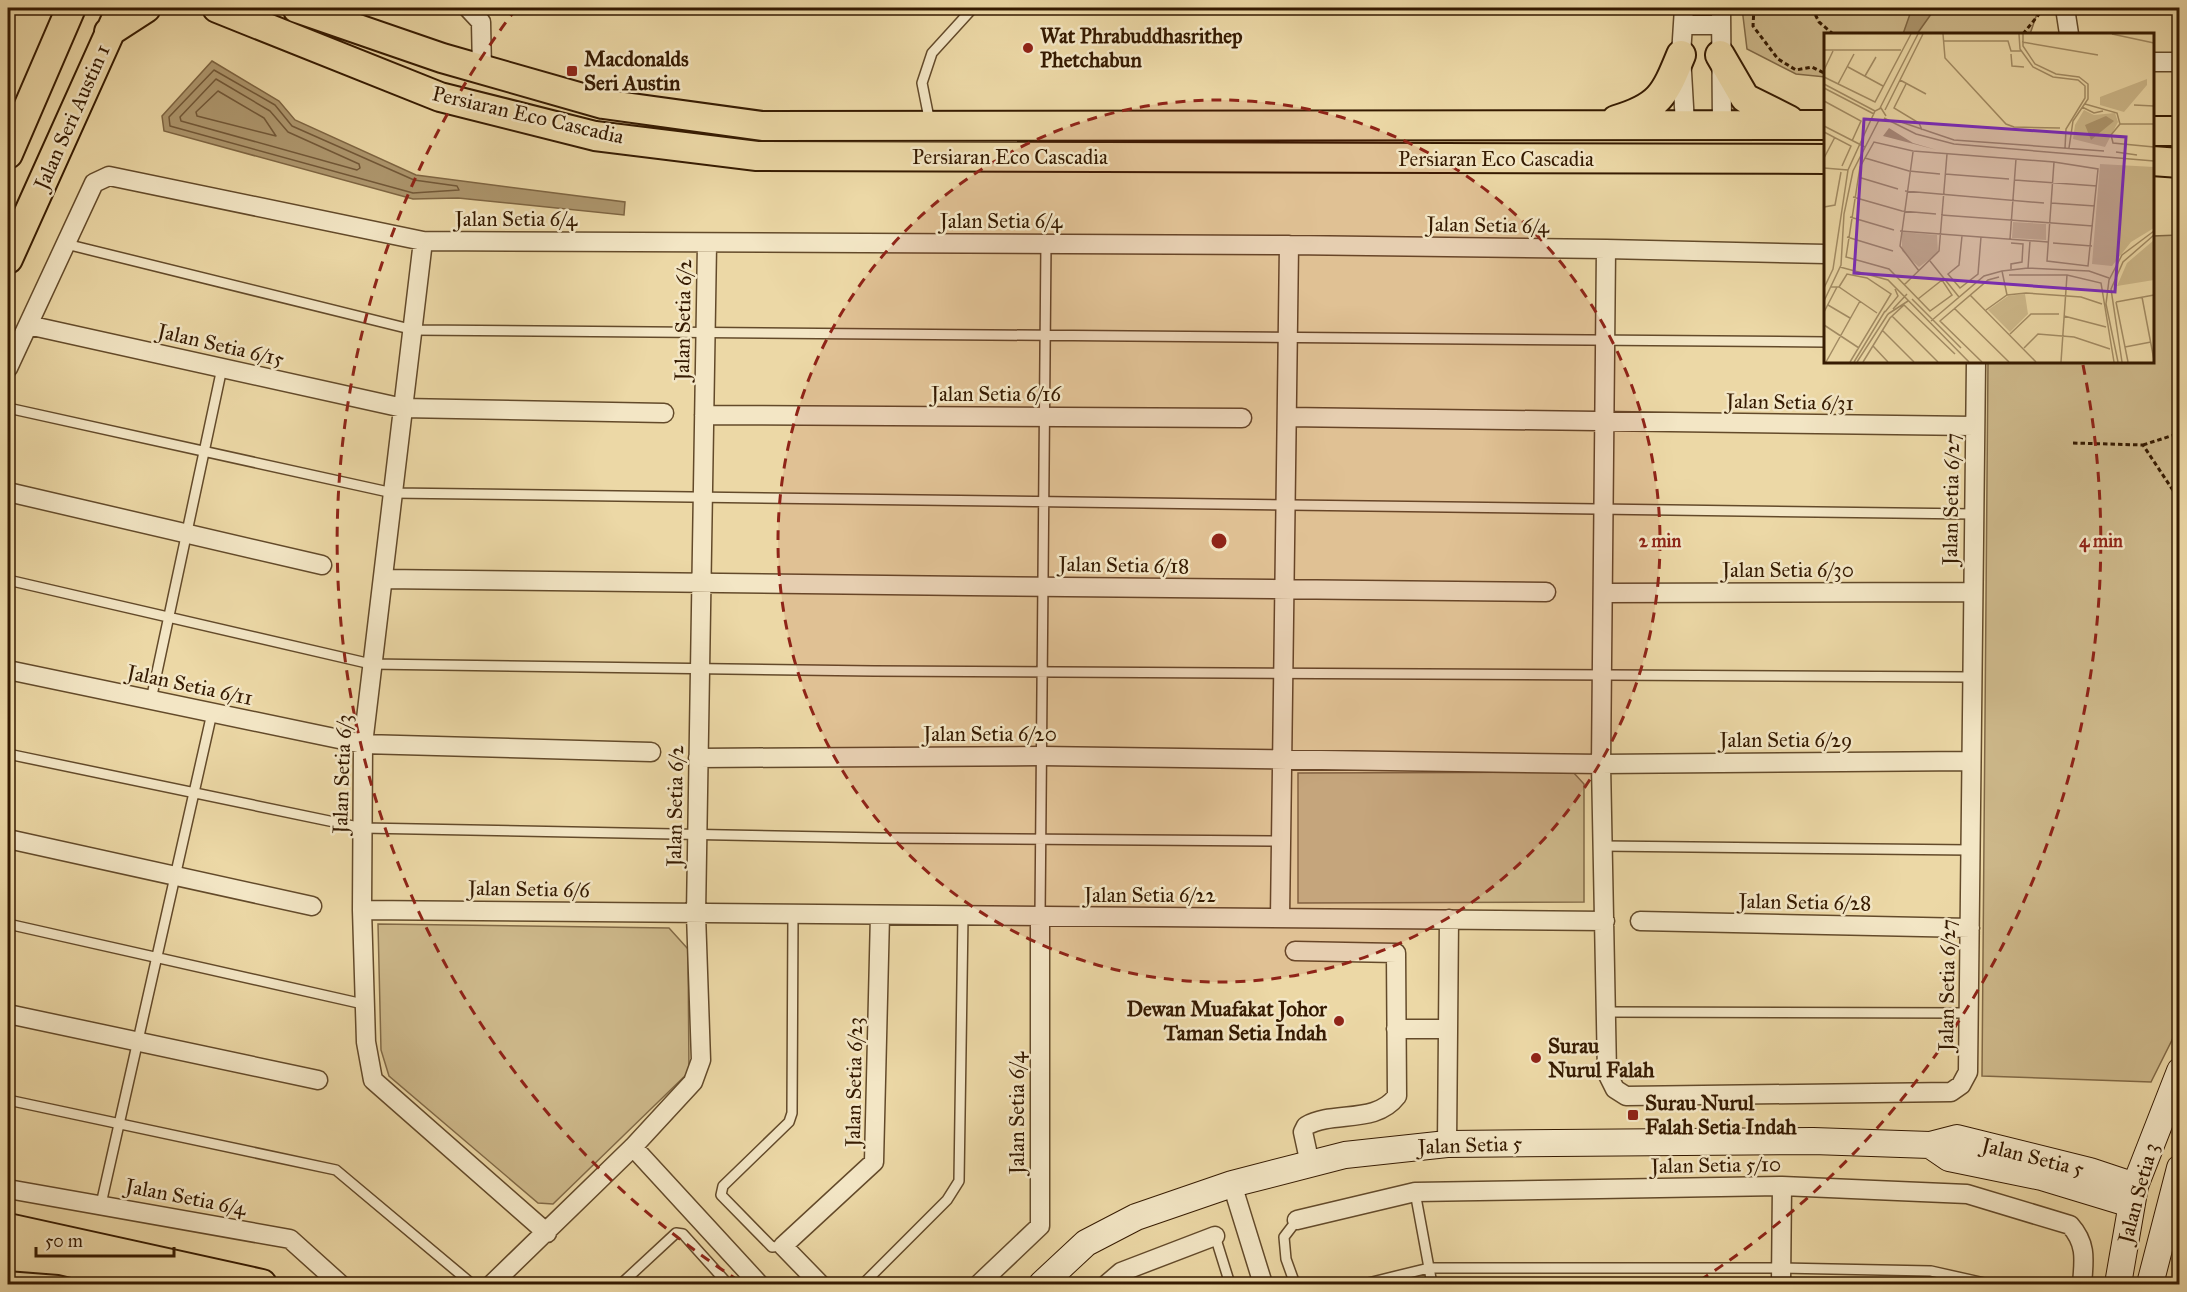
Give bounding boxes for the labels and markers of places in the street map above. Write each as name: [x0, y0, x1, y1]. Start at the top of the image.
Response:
place label: Wat Phrabuddhasrithep Phetchabun: [1040, 23, 1243, 73]
marker: Wat Phrabuddhasrithep Phetchabun: [1021, 41, 1035, 55]
place label: Macdonalds Seri Austin: [584, 46, 689, 96]
marker: Macdonalds Seri Austin: [565, 64, 579, 78]
centre of rings: [1209, 531, 1229, 551]
place label: Dewan Muafakat Johor Taman Setia Indah: [1126, 996, 1328, 1046]
marker: Dewan Muafakat Johor Taman Setia Indah: [1332, 1014, 1346, 1028]
place label: Surau Nurul Falah: [1548, 1033, 1655, 1083]
marker: Surau Nurul Falah: [1529, 1051, 1543, 1065]
place label: Surau Nurul Falah Setia Indah: [1645, 1090, 1797, 1140]
marker: Surau Nurul Falah Setia Indah: [1626, 1108, 1640, 1122]

